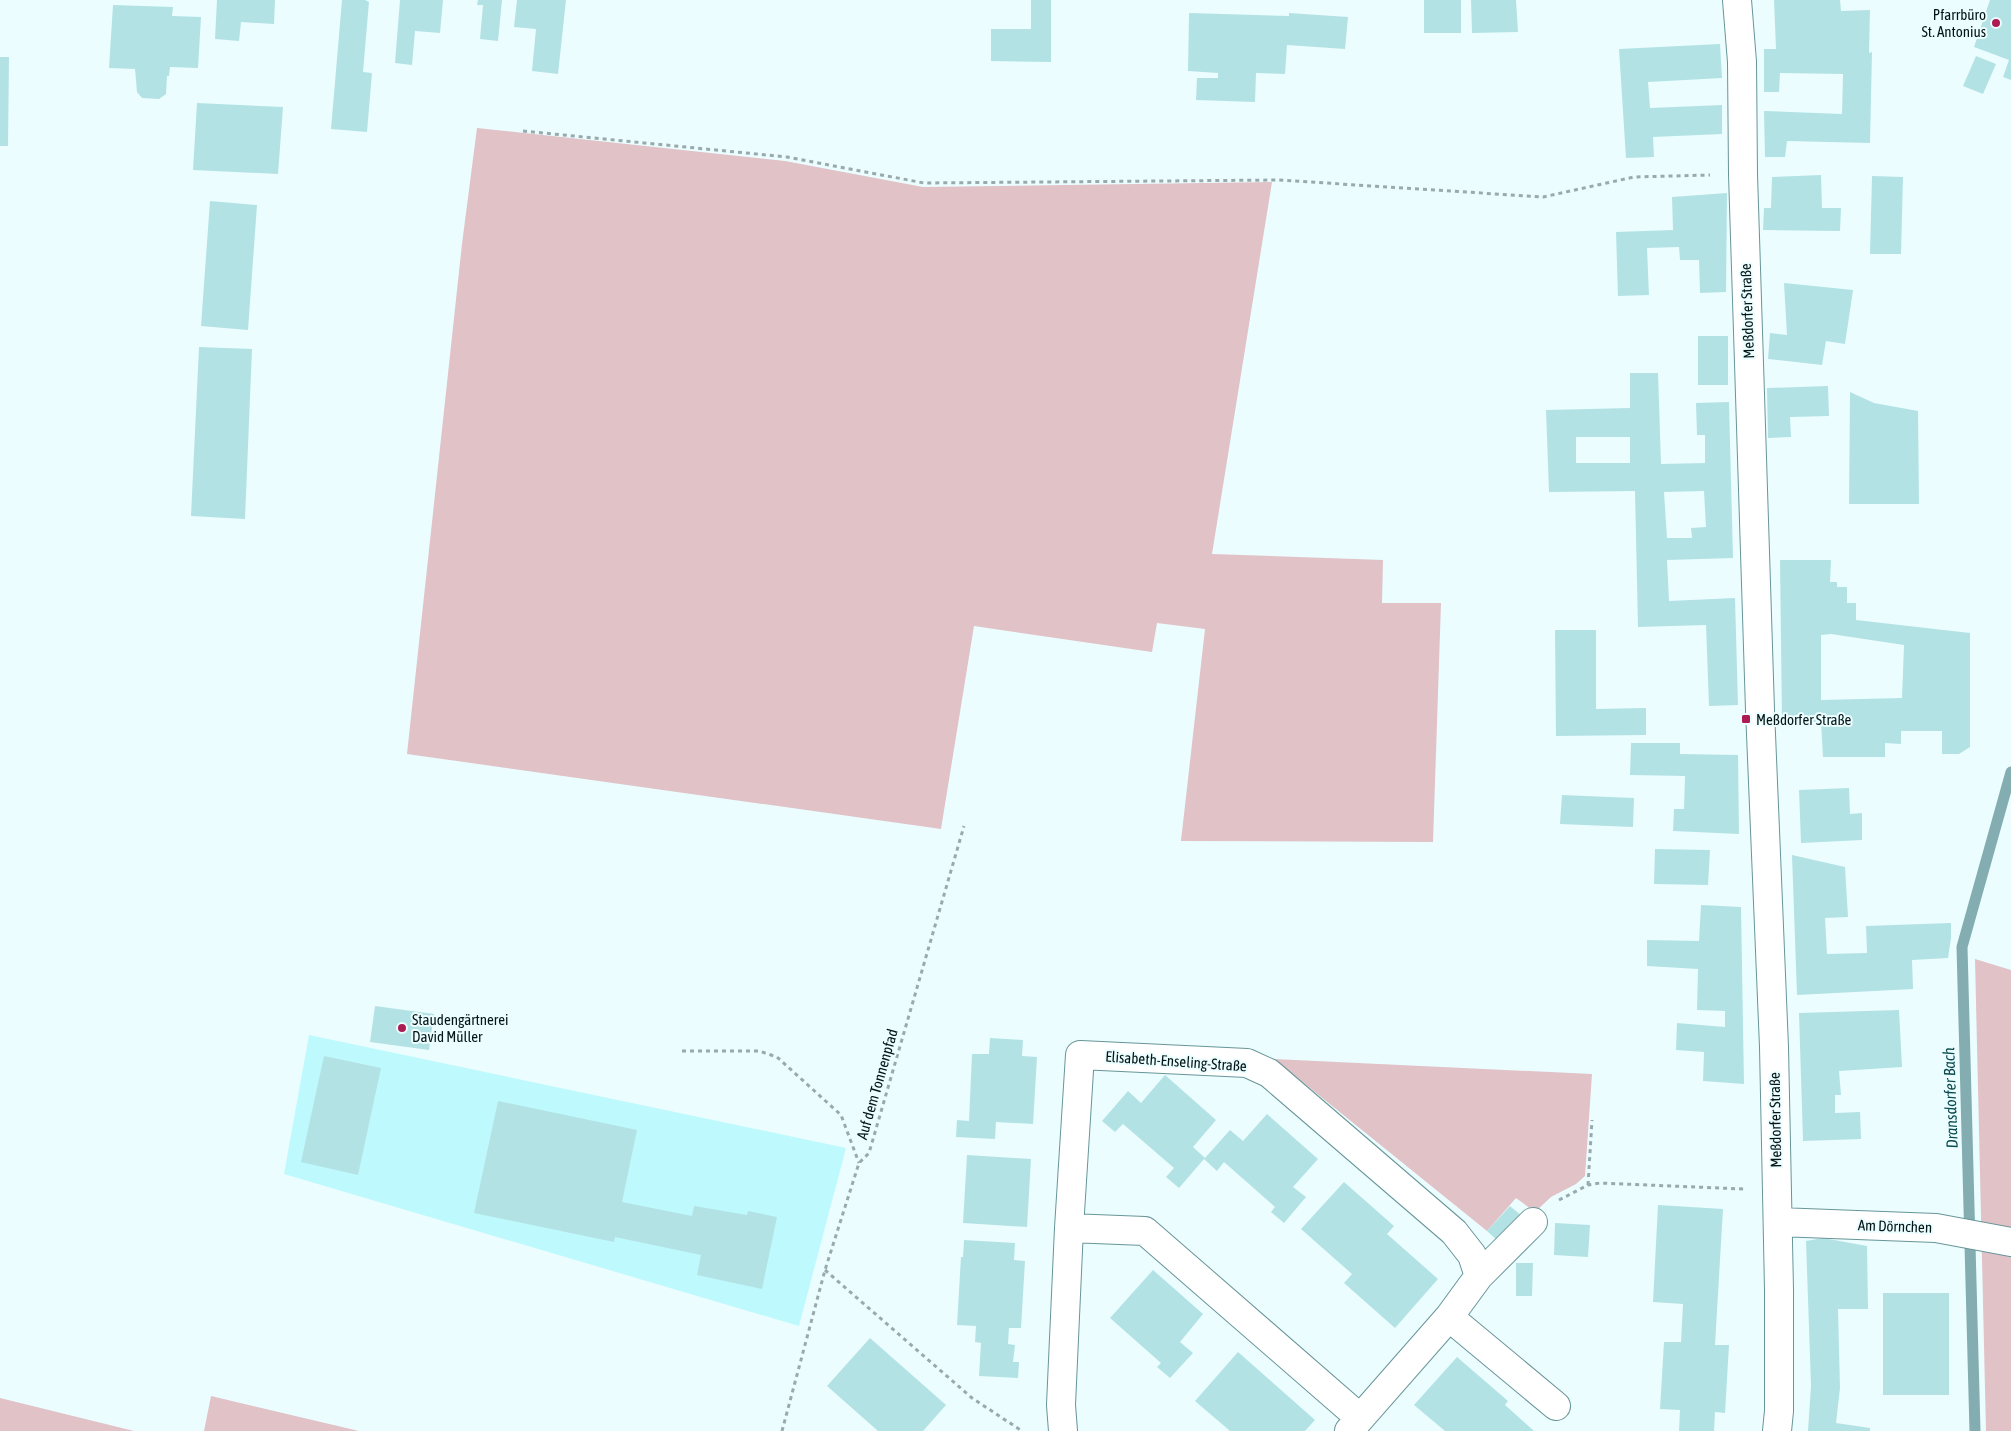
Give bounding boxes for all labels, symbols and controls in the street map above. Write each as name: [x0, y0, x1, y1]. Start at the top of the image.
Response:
place label: Pfarrbüro St. Antonius: [1922, 6, 1986, 40]
marker: Pfarrbüro St. Antonius: [1990, 17, 2002, 29]
street label: Meßdorfer Straße: [1737, 263, 1757, 359]
place label: Meßdorfer Straße: [1756, 711, 1852, 728]
marker: Meßdorfer Straße: [1740, 713, 1752, 725]
place label: Staudengärtnerei David Müller: [412, 1011, 509, 1045]
marker: Staudengärtnerei David Müller: [396, 1022, 408, 1034]
street label: Auf dem Tonnenpfad: [853, 1027, 901, 1141]
water label: Dransdorfer Bach: [1939, 1047, 1961, 1149]
street label: Elisabeth-Enseling-Straße: [1105, 1048, 1247, 1074]
street label: Meßdorfer Straße: [1766, 1072, 1784, 1168]
street label: Am Dörnchen: [1858, 1216, 1932, 1236]

